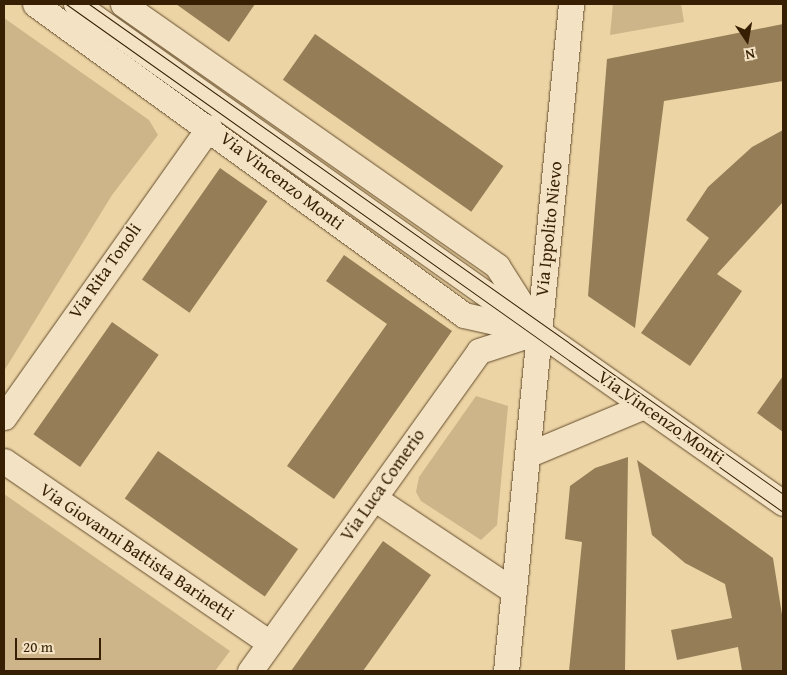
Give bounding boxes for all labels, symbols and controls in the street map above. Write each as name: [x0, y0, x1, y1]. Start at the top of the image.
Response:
north arrow: [722, 15, 772, 65]
text: N: [743, 44, 757, 65]
street label: Via Vincenzo Monti: [216, 127, 348, 235]
street label: Via Ippolito Nievo: [531, 160, 567, 298]
street label: Via Rita Tonoli: [64, 219, 146, 323]
street label: Via Vincenzo Monti: [594, 366, 728, 470]
street label: Via Luca Comerio: [336, 425, 430, 545]
street label: Via Giovanni Battista Barinetti: [36, 479, 238, 625]
scale bar: [18, 628, 104, 660]
text: 20 m: [23, 636, 53, 657]

